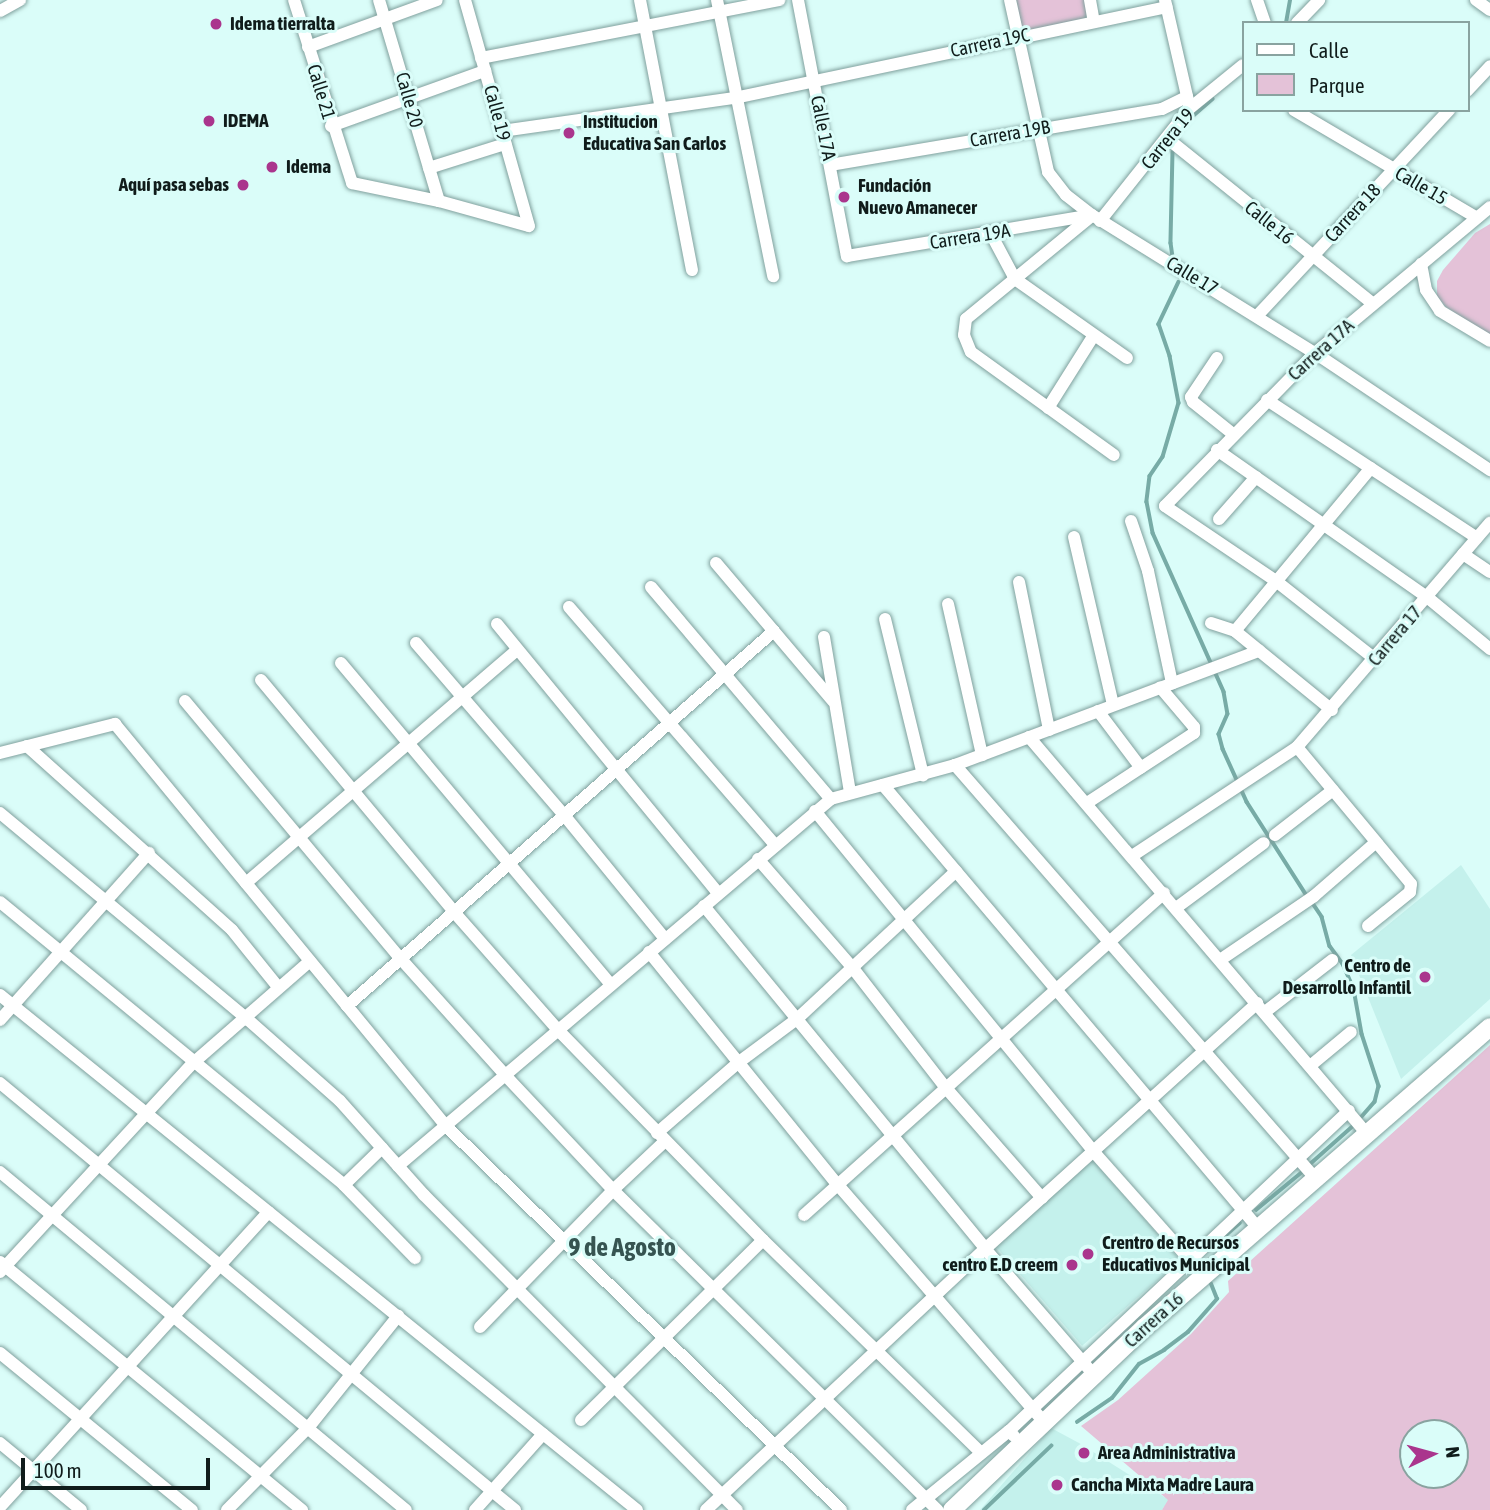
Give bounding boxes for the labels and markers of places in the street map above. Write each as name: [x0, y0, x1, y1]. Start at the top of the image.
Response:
place label: Idema tierralta: [230, 13, 335, 35]
marker: Idema tierralta: [208, 16, 224, 32]
place label: IDEMA: [223, 110, 269, 132]
place label: Institucion Educativa San Carlos: [583, 111, 726, 155]
marker: IDEMA: [201, 113, 217, 129]
marker: Institucion Educativa San Carlos: [561, 125, 577, 141]
place label: Idema: [286, 156, 331, 178]
marker: Idema: [264, 159, 280, 175]
place label: Aquí pasa sebas: [119, 174, 229, 196]
place label: Fundación Nuevo Amanecer: [858, 175, 977, 219]
marker: Aquí pasa sebas: [235, 177, 251, 193]
marker: Fundación Nuevo Amanecer: [836, 189, 852, 205]
place label: Centro de Desarrollo Infantil: [1282, 955, 1411, 999]
marker: Centro de Desarrollo Infantil: [1417, 969, 1433, 985]
place label: Crentro de Recursos Educativos Municipal: [1102, 1232, 1250, 1276]
marker: Crentro de Recursos Educativos Municipal: [1080, 1246, 1096, 1262]
place label: centro E.D creem: [942, 1254, 1058, 1276]
marker: centro E.D creem: [1064, 1257, 1080, 1273]
place label: Area Administrativa: [1098, 1442, 1235, 1464]
marker: Area Administrativa: [1076, 1445, 1092, 1461]
place label: Cancha Mixta Madre Laura: [1071, 1474, 1254, 1496]
marker: Cancha Mixta Madre Laura: [1049, 1477, 1065, 1493]

